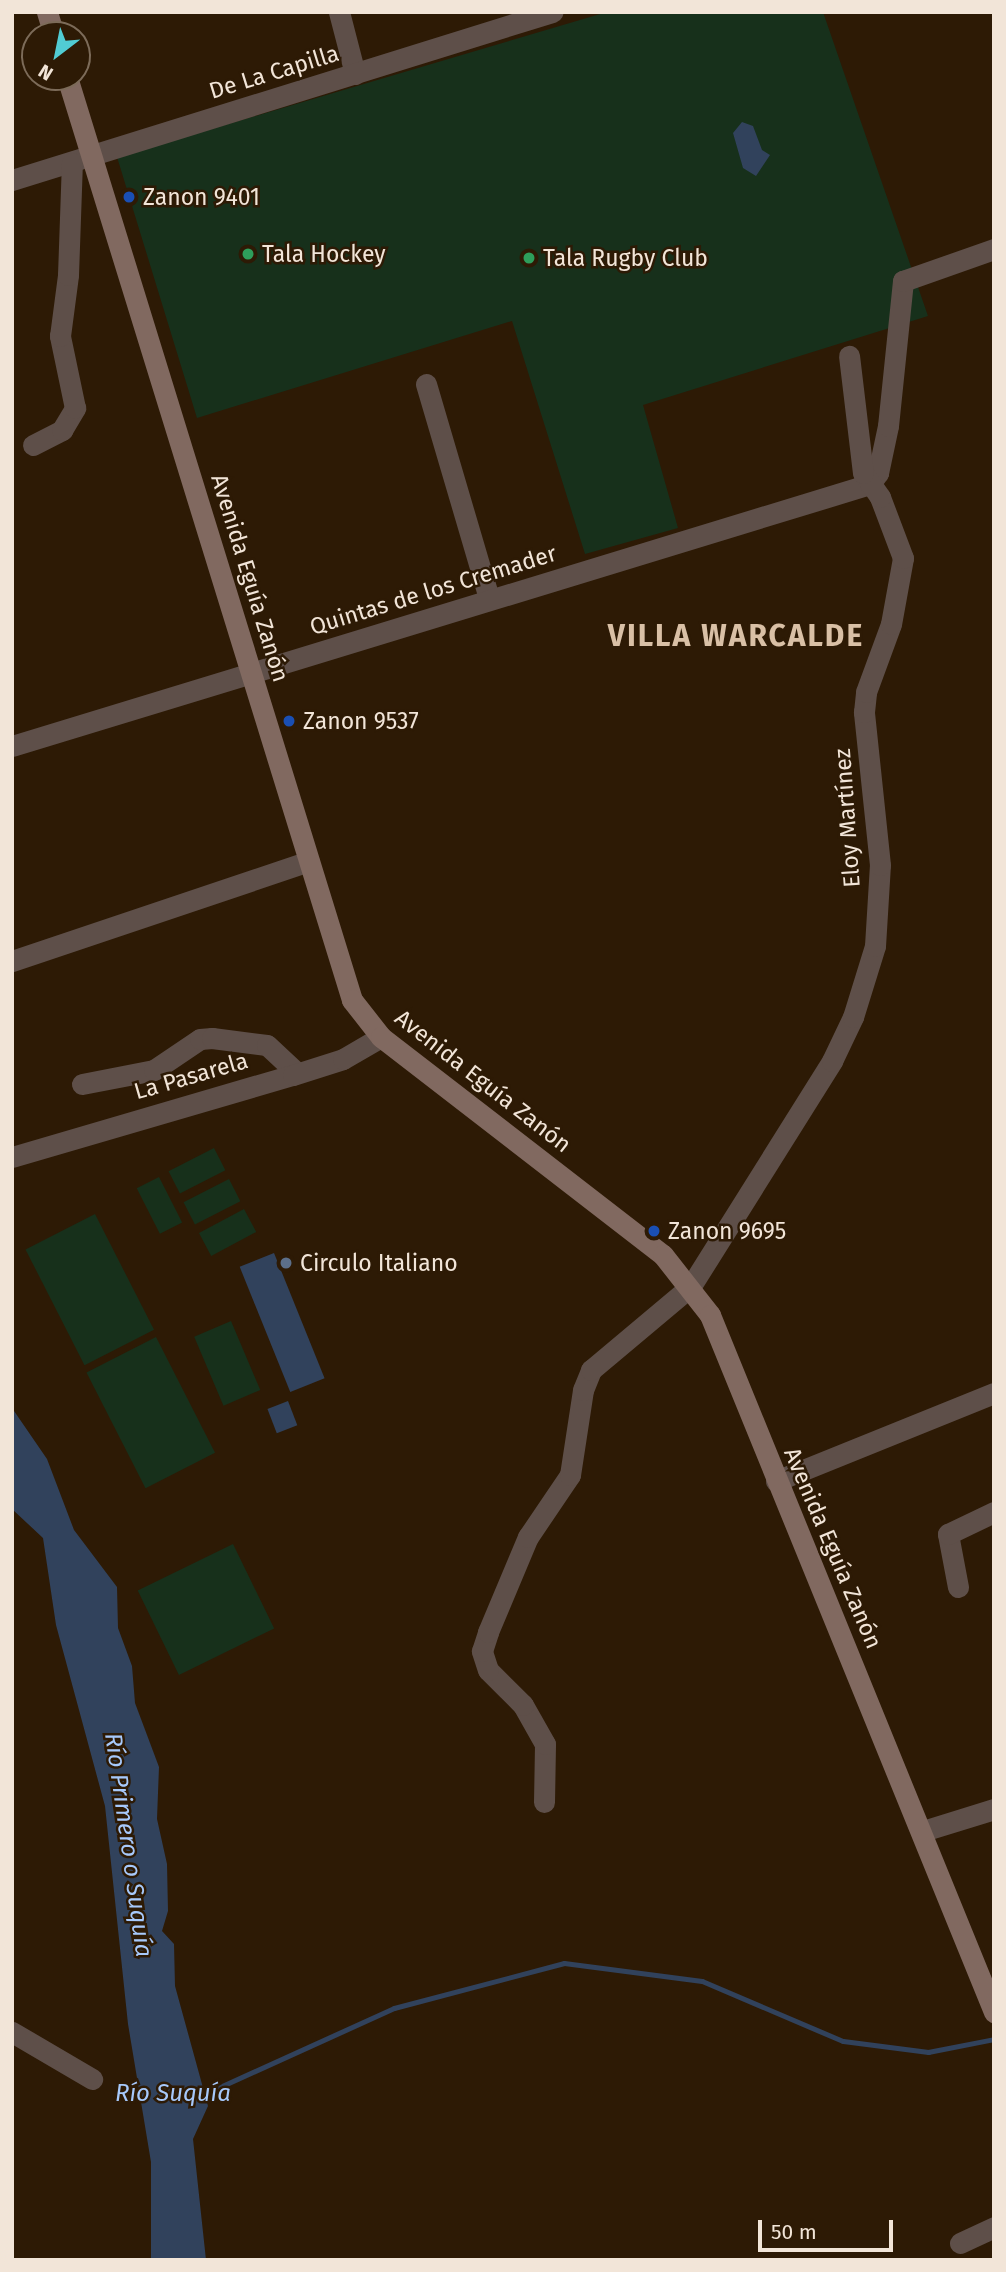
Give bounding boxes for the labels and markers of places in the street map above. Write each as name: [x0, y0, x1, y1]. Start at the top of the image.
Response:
place label: Zanon 9401: [143, 183, 260, 211]
marker: Zanon 9401: [121, 189, 137, 205]
place label: Tala Hockey: [262, 240, 386, 268]
place label: Tala Rugby Club: [543, 244, 708, 272]
marker: Tala Hockey: [240, 246, 256, 262]
marker: Tala Rugby Club: [521, 250, 537, 266]
place label: Zanon 9537: [303, 707, 419, 735]
marker: Zanon 9537: [281, 713, 297, 729]
place label: Zanon 9695: [668, 1217, 786, 1245]
marker: Zanon 9695: [646, 1223, 662, 1239]
place label: Circulo Italiano: [300, 1249, 458, 1277]
marker: Circulo Italiano: [278, 1255, 294, 1271]

